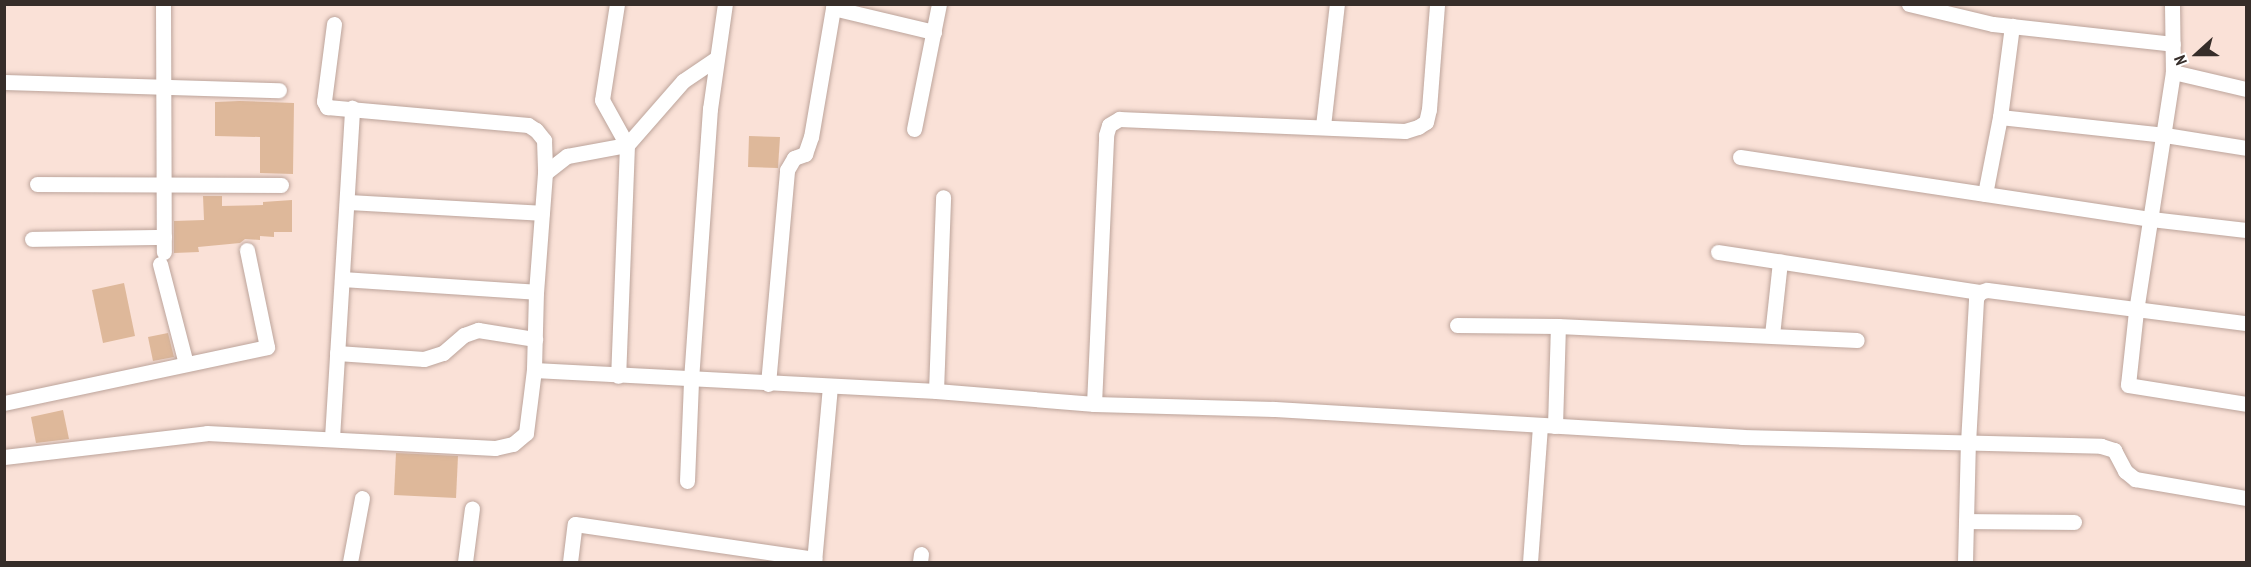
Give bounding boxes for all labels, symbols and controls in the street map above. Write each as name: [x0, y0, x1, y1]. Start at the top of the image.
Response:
north arrow: [2167, 24, 2227, 84]
text: N: [2169, 53, 2191, 68]

